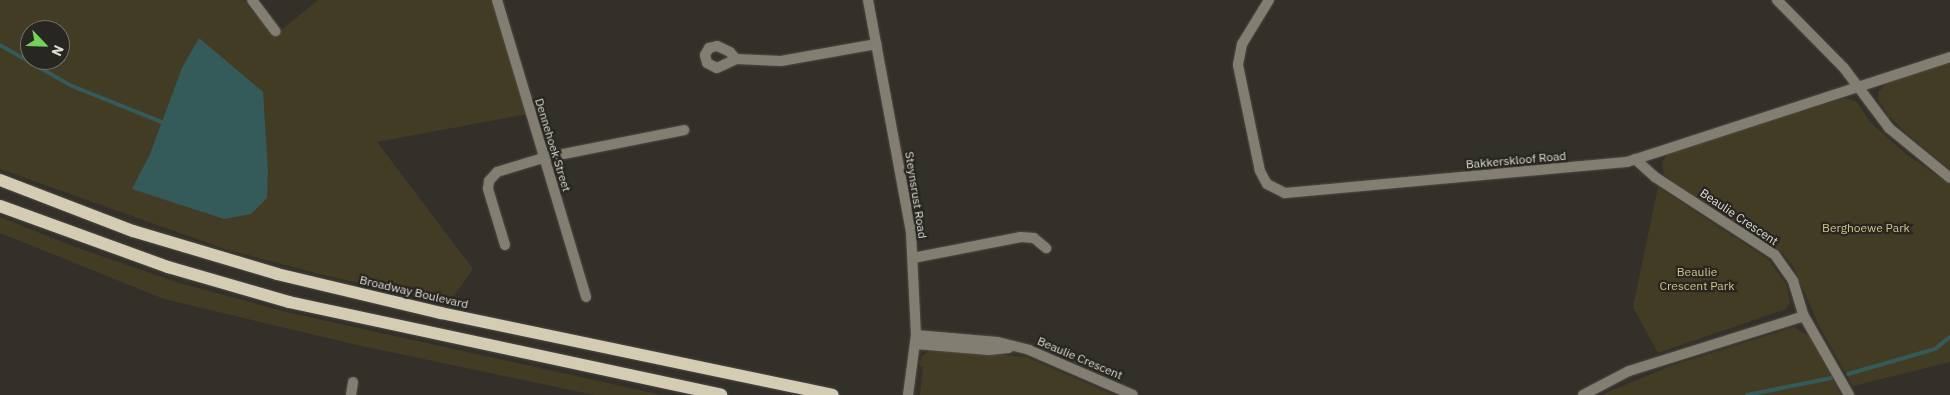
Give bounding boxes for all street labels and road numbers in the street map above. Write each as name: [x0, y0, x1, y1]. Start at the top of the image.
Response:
street label: Dennehoek Street: [532, 96, 574, 194]
street label: Bakkerskloof Road: [1465, 148, 1567, 172]
street label: Steynsrust Road: [902, 150, 930, 240]
street label: Beaulie Crescent: [1697, 186, 1781, 248]
street label: Broadway Boulevard: [358, 272, 470, 312]
street label: Beaulie Crescent: [1035, 334, 1125, 382]

